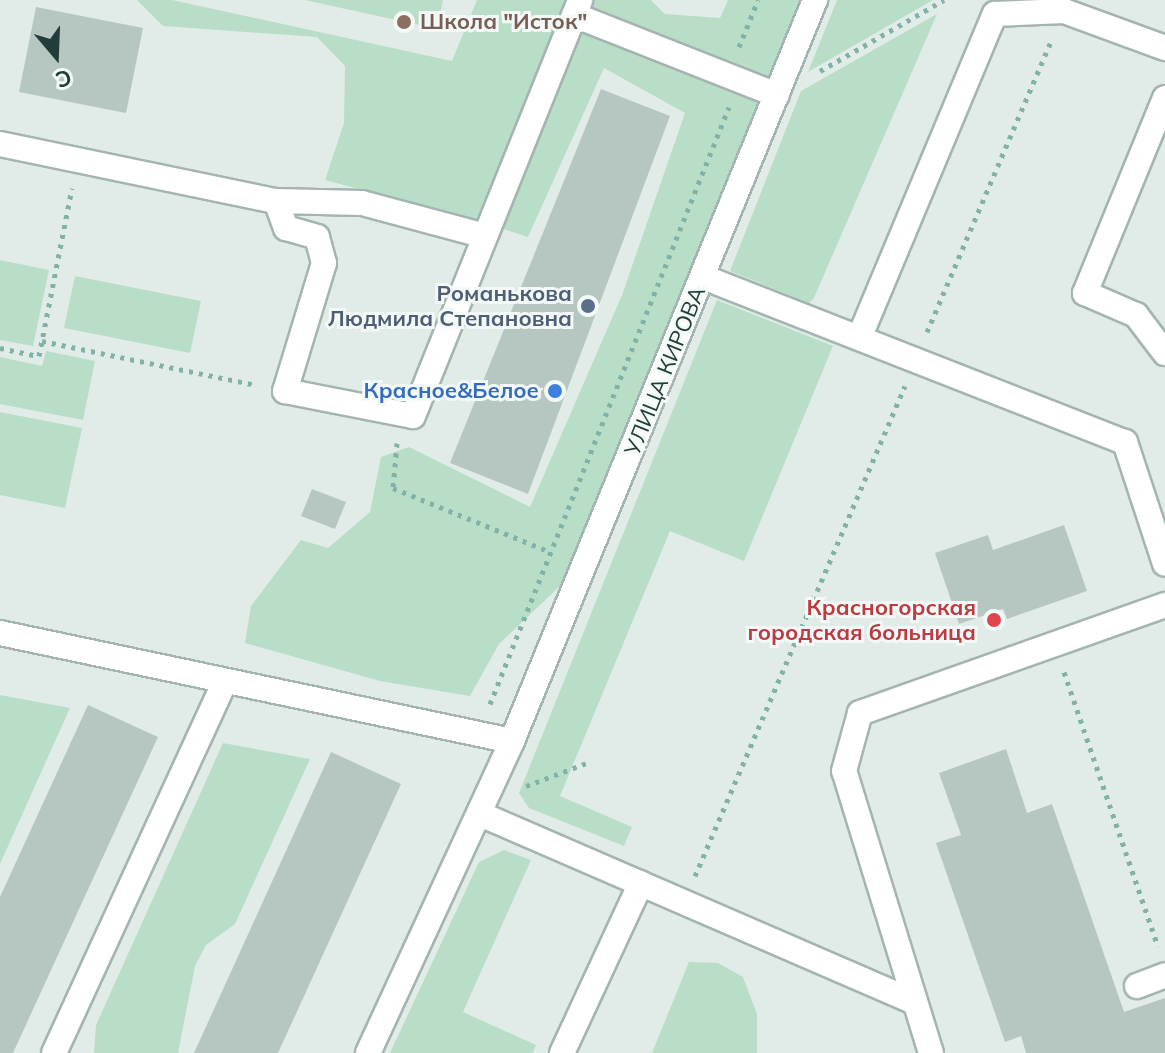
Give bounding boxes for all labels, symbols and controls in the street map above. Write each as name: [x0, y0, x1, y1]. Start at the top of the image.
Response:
place label: Школа "Исток": [420, 9, 587, 35]
marker: Школа "Исток": [395, 13, 413, 31]
north arrow: [16, 16, 96, 96]
text: С: [52, 63, 76, 94]
place label: Романькова Людмила Степановна: [328, 280, 572, 332]
street label: УЛИЦА КИРОВА: [619, 282, 711, 460]
marker: Романькова Людмила Степановна: [579, 297, 597, 315]
place label: Красное&Белое: [363, 378, 539, 404]
marker: Красное&Белое: [546, 382, 564, 400]
place label: Красногорская городская больница: [747, 594, 976, 646]
marker: Красногорская городская больница: [983, 609, 1005, 631]

